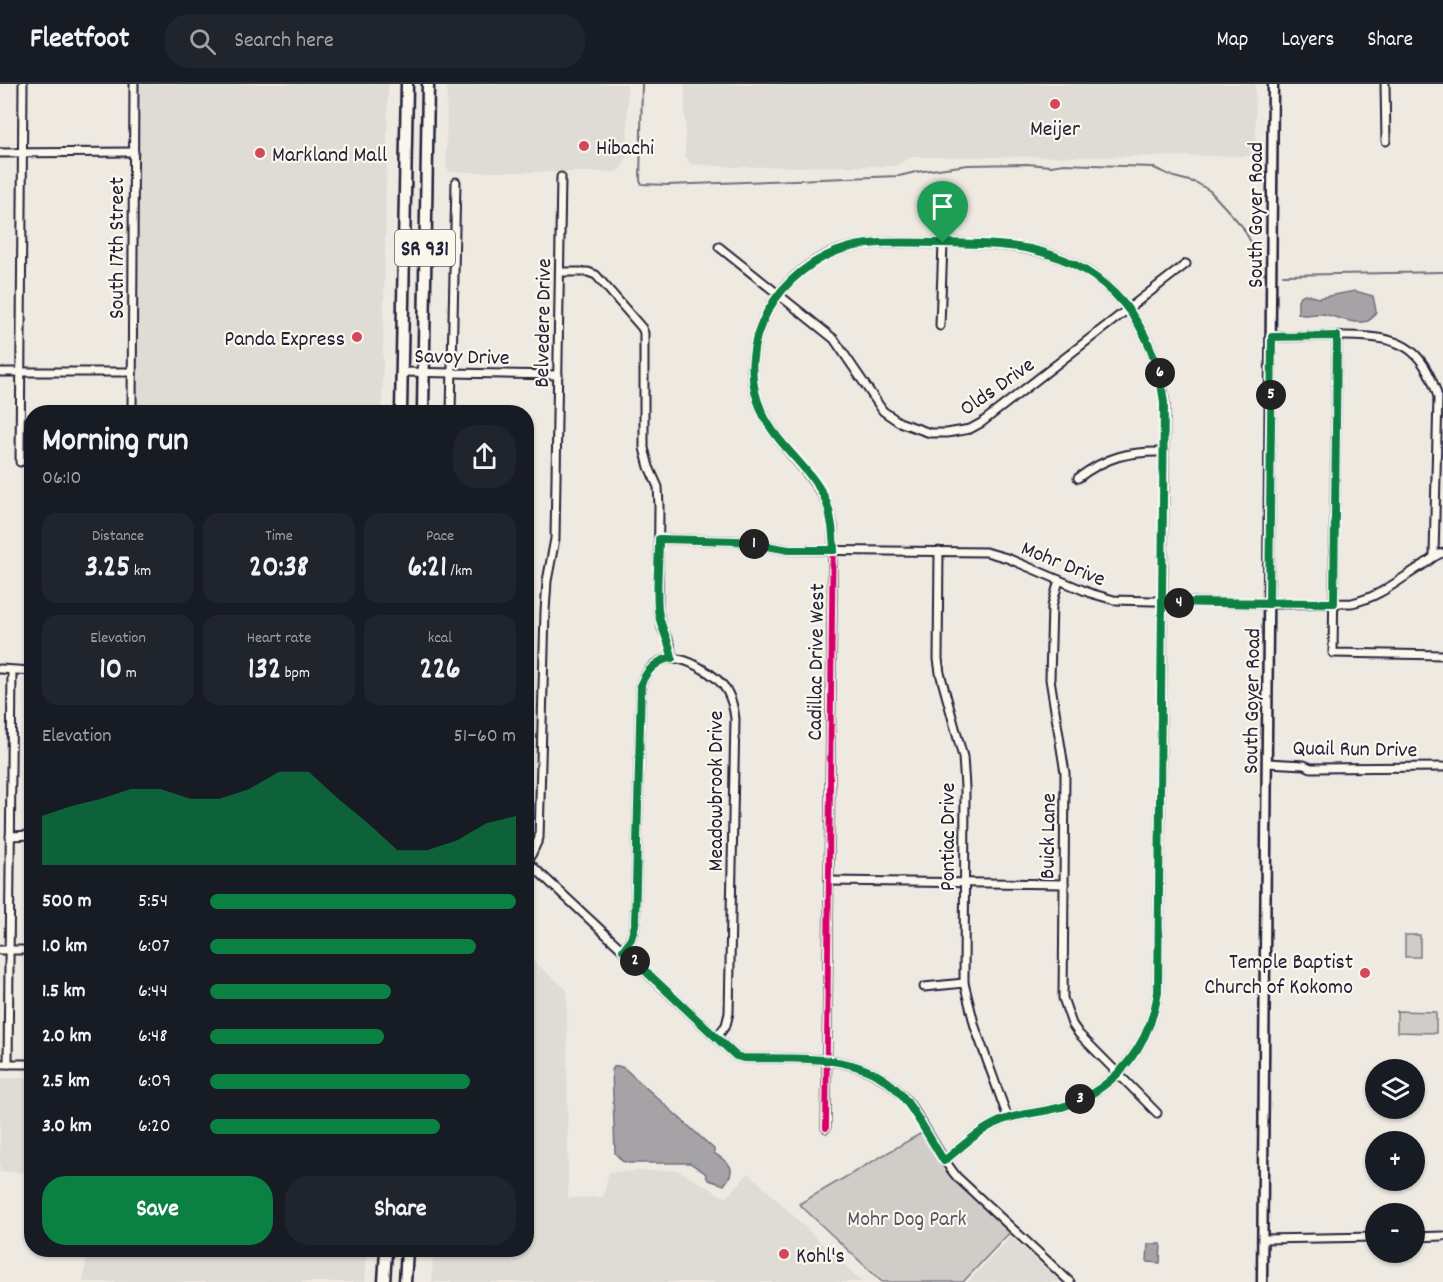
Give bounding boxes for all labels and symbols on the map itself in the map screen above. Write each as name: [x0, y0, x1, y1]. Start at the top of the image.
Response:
marker: Meijer: [1048, 97, 1062, 111]
place label: Meijer: [1030, 115, 1081, 146]
place label: Hibachi: [596, 134, 654, 165]
marker: Hibachi: [577, 139, 591, 153]
place label: Markland Mall: [272, 141, 387, 172]
street label: South Goyer Road: [1242, 142, 1273, 288]
marker: Markland Mall: [253, 146, 267, 160]
street label: South 17th Street: [103, 177, 134, 319]
pin: [917, 181, 968, 243]
road number: SR 931: [395, 230, 455, 266]
street label: Belvedere Drive: [528, 258, 561, 388]
place label: Panda Express: [224, 325, 345, 356]
marker: Panda Express: [350, 330, 364, 344]
street label: Savoy Drive: [414, 342, 510, 375]
street label: Olds Drive: [954, 351, 1042, 425]
pin: 6: [1145, 358, 1175, 388]
pin: 5: [1256, 380, 1286, 410]
pin: 1: [739, 529, 769, 559]
street label: Mohr Drive: [1016, 534, 1109, 596]
street label: Cadillac Drive West: [801, 583, 834, 741]
pin: 4: [1164, 588, 1194, 618]
street label: South Goyer Road: [1237, 628, 1270, 774]
street label: Meadowbrook Drive: [702, 711, 733, 871]
street label: Quail Run Drive: [1292, 734, 1418, 767]
street label: Pontiac Drive: [934, 783, 965, 891]
street label: Buick Lane: [1033, 793, 1066, 879]
pin: 2: [620, 946, 650, 976]
place label: Temple Baptist Church of Kokomo: [1204, 948, 1353, 1004]
marker: Temple Baptist Church of Kokomo: [1358, 966, 1372, 980]
pin: 3: [1065, 1084, 1095, 1114]
park label: Mohr Dog Park: [847, 1205, 967, 1236]
place label: Kohl's: [796, 1242, 845, 1273]
marker: Kohl's: [777, 1247, 791, 1261]

